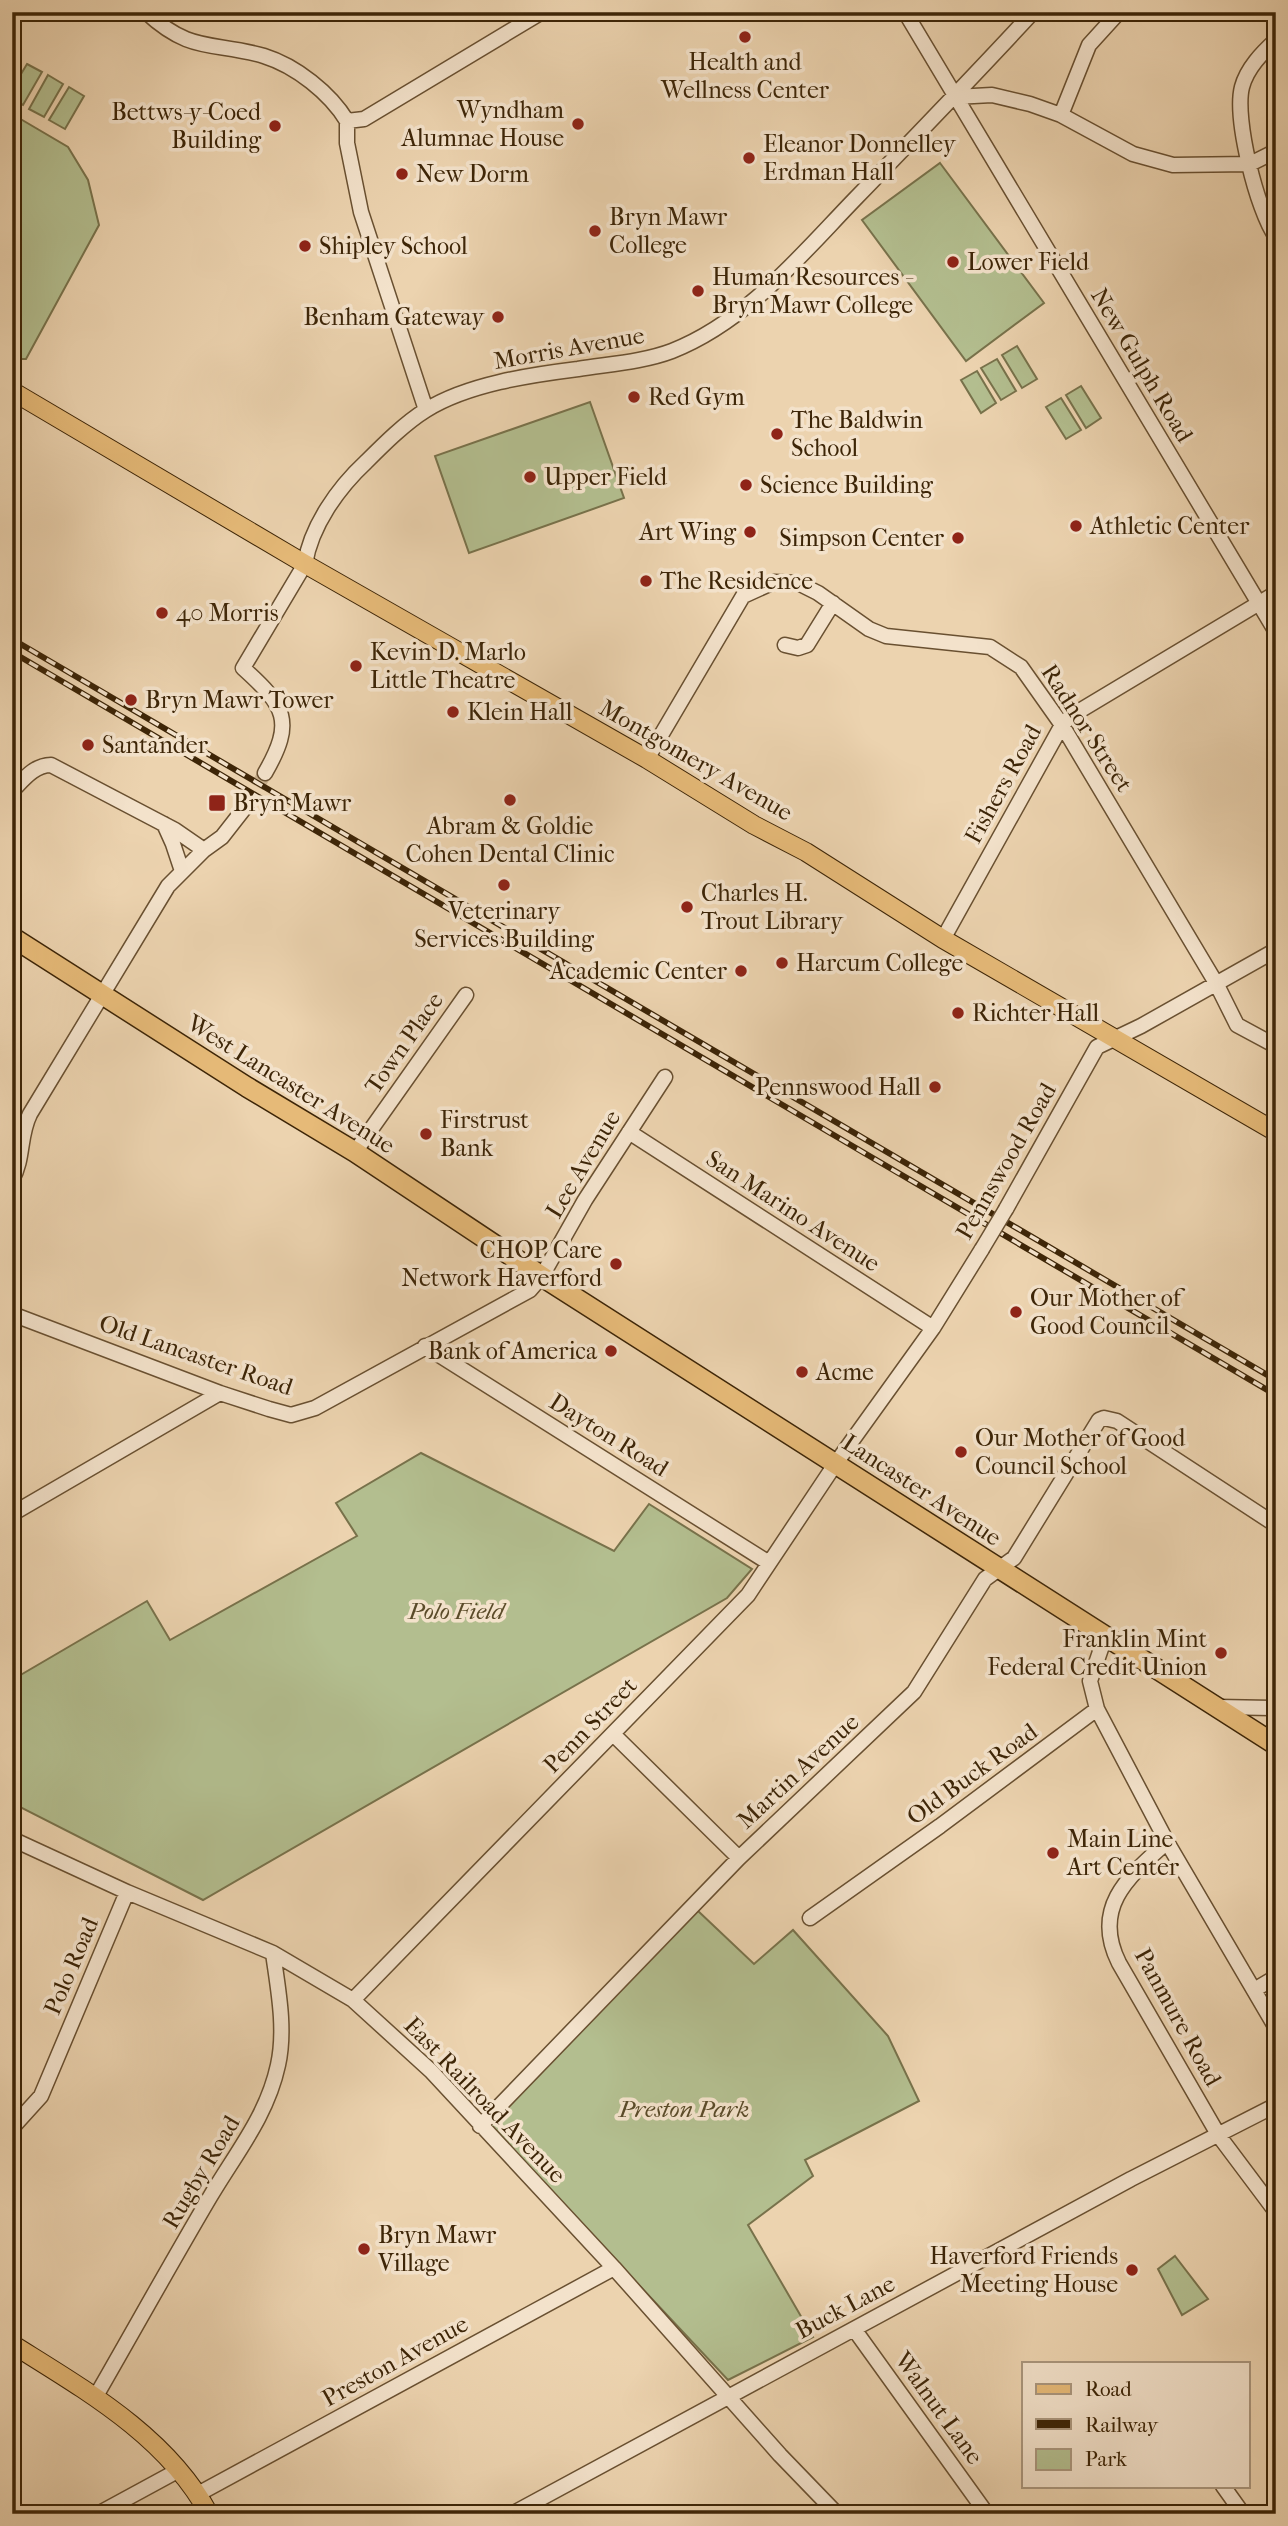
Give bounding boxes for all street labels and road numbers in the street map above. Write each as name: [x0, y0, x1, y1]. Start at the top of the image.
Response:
street label: New Gulph Road: [1085, 283, 1199, 448]
street label: Morris Avenue: [491, 321, 647, 375]
street label: Radnor Street: [1035, 659, 1139, 797]
street label: Montgomery Avenue: [595, 693, 798, 827]
street label: Fishers Road: [959, 719, 1048, 848]
street label: Town Place: [359, 987, 449, 1099]
street label: West Lancaster Avenue: [181, 1008, 400, 1159]
street label: Pennswood Road: [950, 1077, 1063, 1244]
street label: Lee Avenue: [540, 1105, 626, 1223]
street label: San Marino Avenue: [701, 1144, 885, 1278]
street label: Old Lancaster Road: [96, 1309, 297, 1402]
street label: Dayton Road: [544, 1387, 674, 1483]
street label: Lancaster Avenue: [838, 1428, 1007, 1552]
street label: Penn Street: [537, 1671, 643, 1779]
street label: Martin Avenue: [732, 1708, 865, 1834]
street label: Old Buck Road: [901, 1717, 1043, 1831]
street label: Polo Road: [38, 1912, 104, 2019]
street label: Panmure Road: [1129, 1943, 1228, 2092]
street label: East Railroad Avenue: [399, 2011, 572, 2189]
street label: Rugby Road: [156, 2110, 246, 2234]
street label: Buck Lane: [791, 2269, 900, 2345]
street label: Preston Avenue: [317, 2309, 473, 2413]
street label: Walnut Lane: [888, 2346, 989, 2470]

